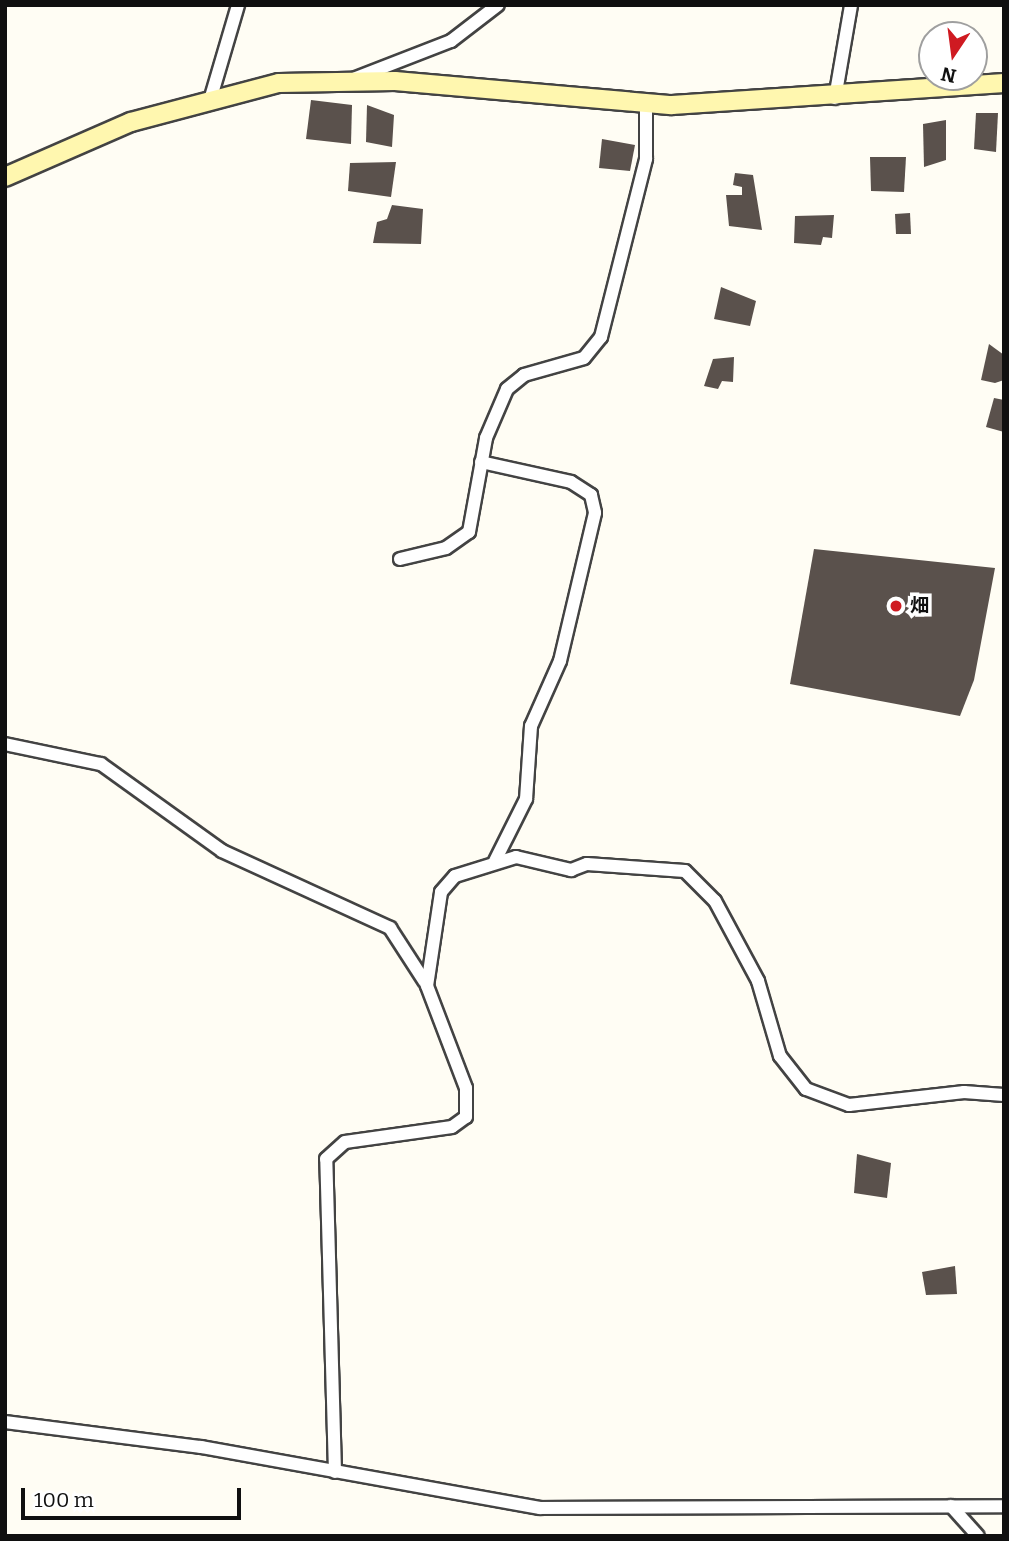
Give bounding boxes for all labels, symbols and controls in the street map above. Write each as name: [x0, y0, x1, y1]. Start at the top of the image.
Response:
north arrow: [918, 21, 988, 91]
text: N: [939, 62, 958, 88]
place label: 畑: [910, 595, 929, 617]
marker: 畑: [888, 598, 904, 614]
scale bar: [24, 1474, 245, 1518]
text: 100 m: [34, 1487, 94, 1513]

